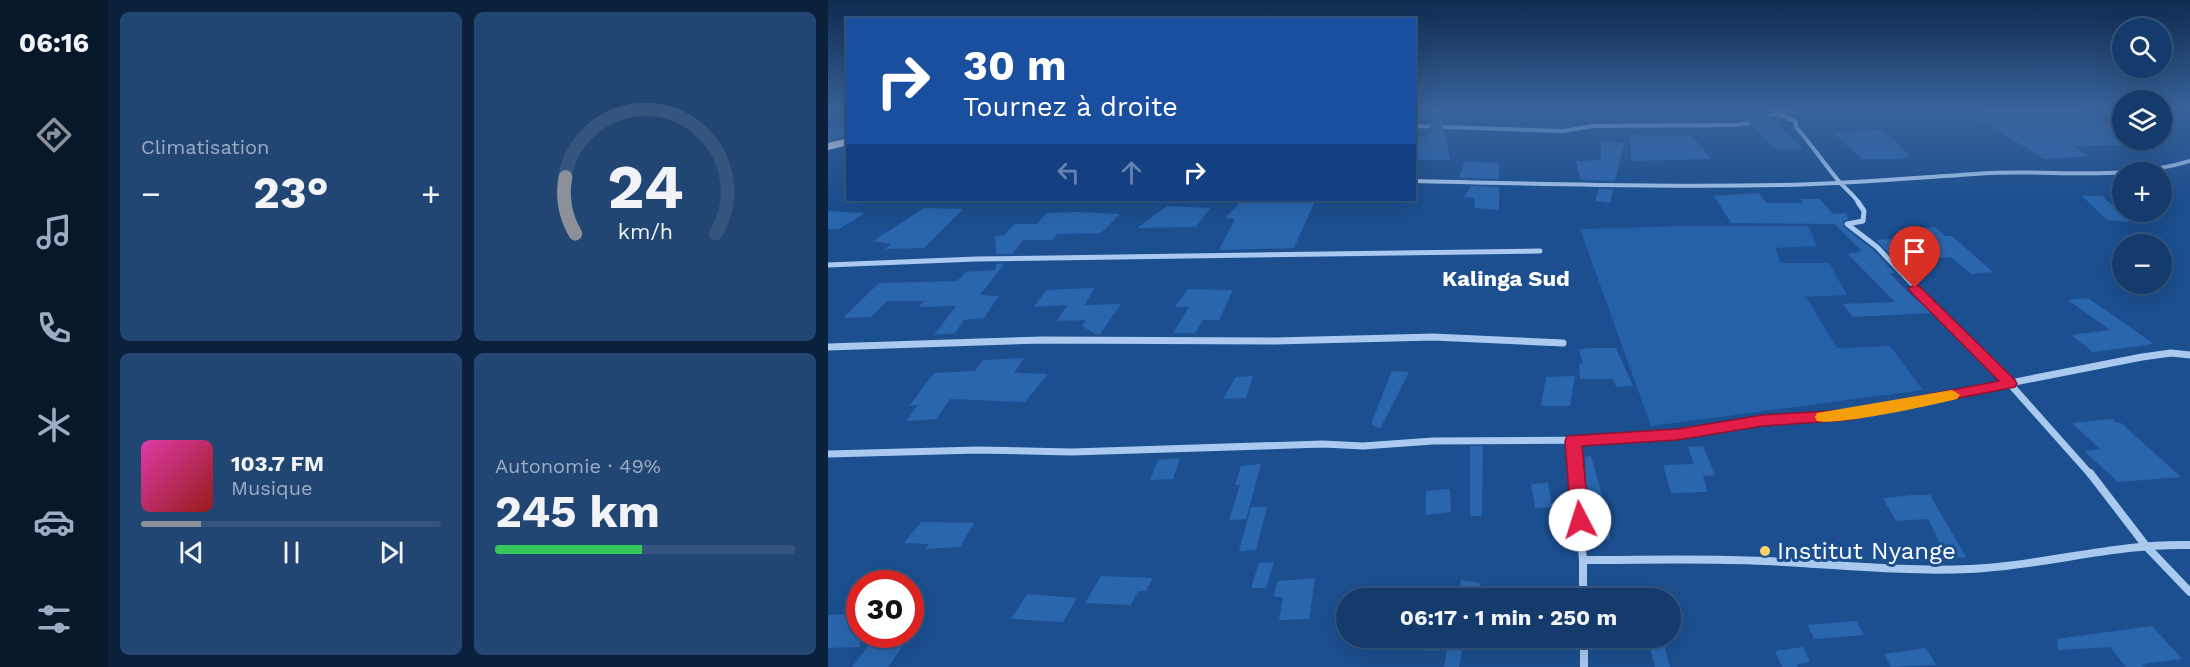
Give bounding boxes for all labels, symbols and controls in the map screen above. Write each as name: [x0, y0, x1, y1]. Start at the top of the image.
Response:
map controls: [2112, 18, 2172, 294]
button: search: [2112, 18, 2172, 78]
text: 06:16: [19, 27, 89, 59]
text: 30 m: [963, 41, 1067, 90]
icon: right: [864, 42, 942, 120]
button: layers: [2112, 90, 2172, 150]
text: Tournez à droite: [963, 91, 1178, 123]
icon: directions: [33, 114, 75, 156]
text: Climatisation: [141, 135, 269, 159]
text: 24: [607, 150, 683, 223]
icon: left: [1052, 156, 1085, 189]
icon: ahead: [1115, 156, 1148, 189]
icon: right: [1178, 156, 1211, 189]
button: +: [2112, 162, 2172, 222]
text: 23°: [253, 166, 329, 219]
text: −: [141, 174, 161, 213]
text: +: [421, 174, 441, 213]
icon: music: [33, 211, 75, 253]
text: km/h: [617, 219, 673, 244]
pin: [1889, 226, 1940, 288]
button: −: [2112, 234, 2172, 294]
icon: arrive: [1898, 235, 1931, 268]
district label: Kalinga Sud: [1442, 266, 1570, 291]
icon: phone: [33, 307, 75, 349]
icon: climate: [33, 404, 75, 446]
text: 103.7 FM: [231, 451, 324, 476]
text: Autonomie · 49%: [495, 454, 661, 478]
text: Musique: [231, 476, 313, 500]
text: 245 km: [495, 485, 660, 538]
position arrow: [1548, 488, 1612, 552]
icon: car: [33, 501, 75, 543]
icon: previous: [175, 536, 208, 569]
icon: pause: [275, 536, 308, 569]
icon: next: [375, 536, 408, 569]
place label: Institut Nyange: [1777, 537, 1956, 565]
marker: Institut Nyange: [1758, 544, 1772, 558]
speed limit sign: 30: [846, 570, 924, 648]
icon: filters: [33, 598, 75, 640]
text: 06:17 · 1 min · 250 m: [1400, 605, 1617, 630]

